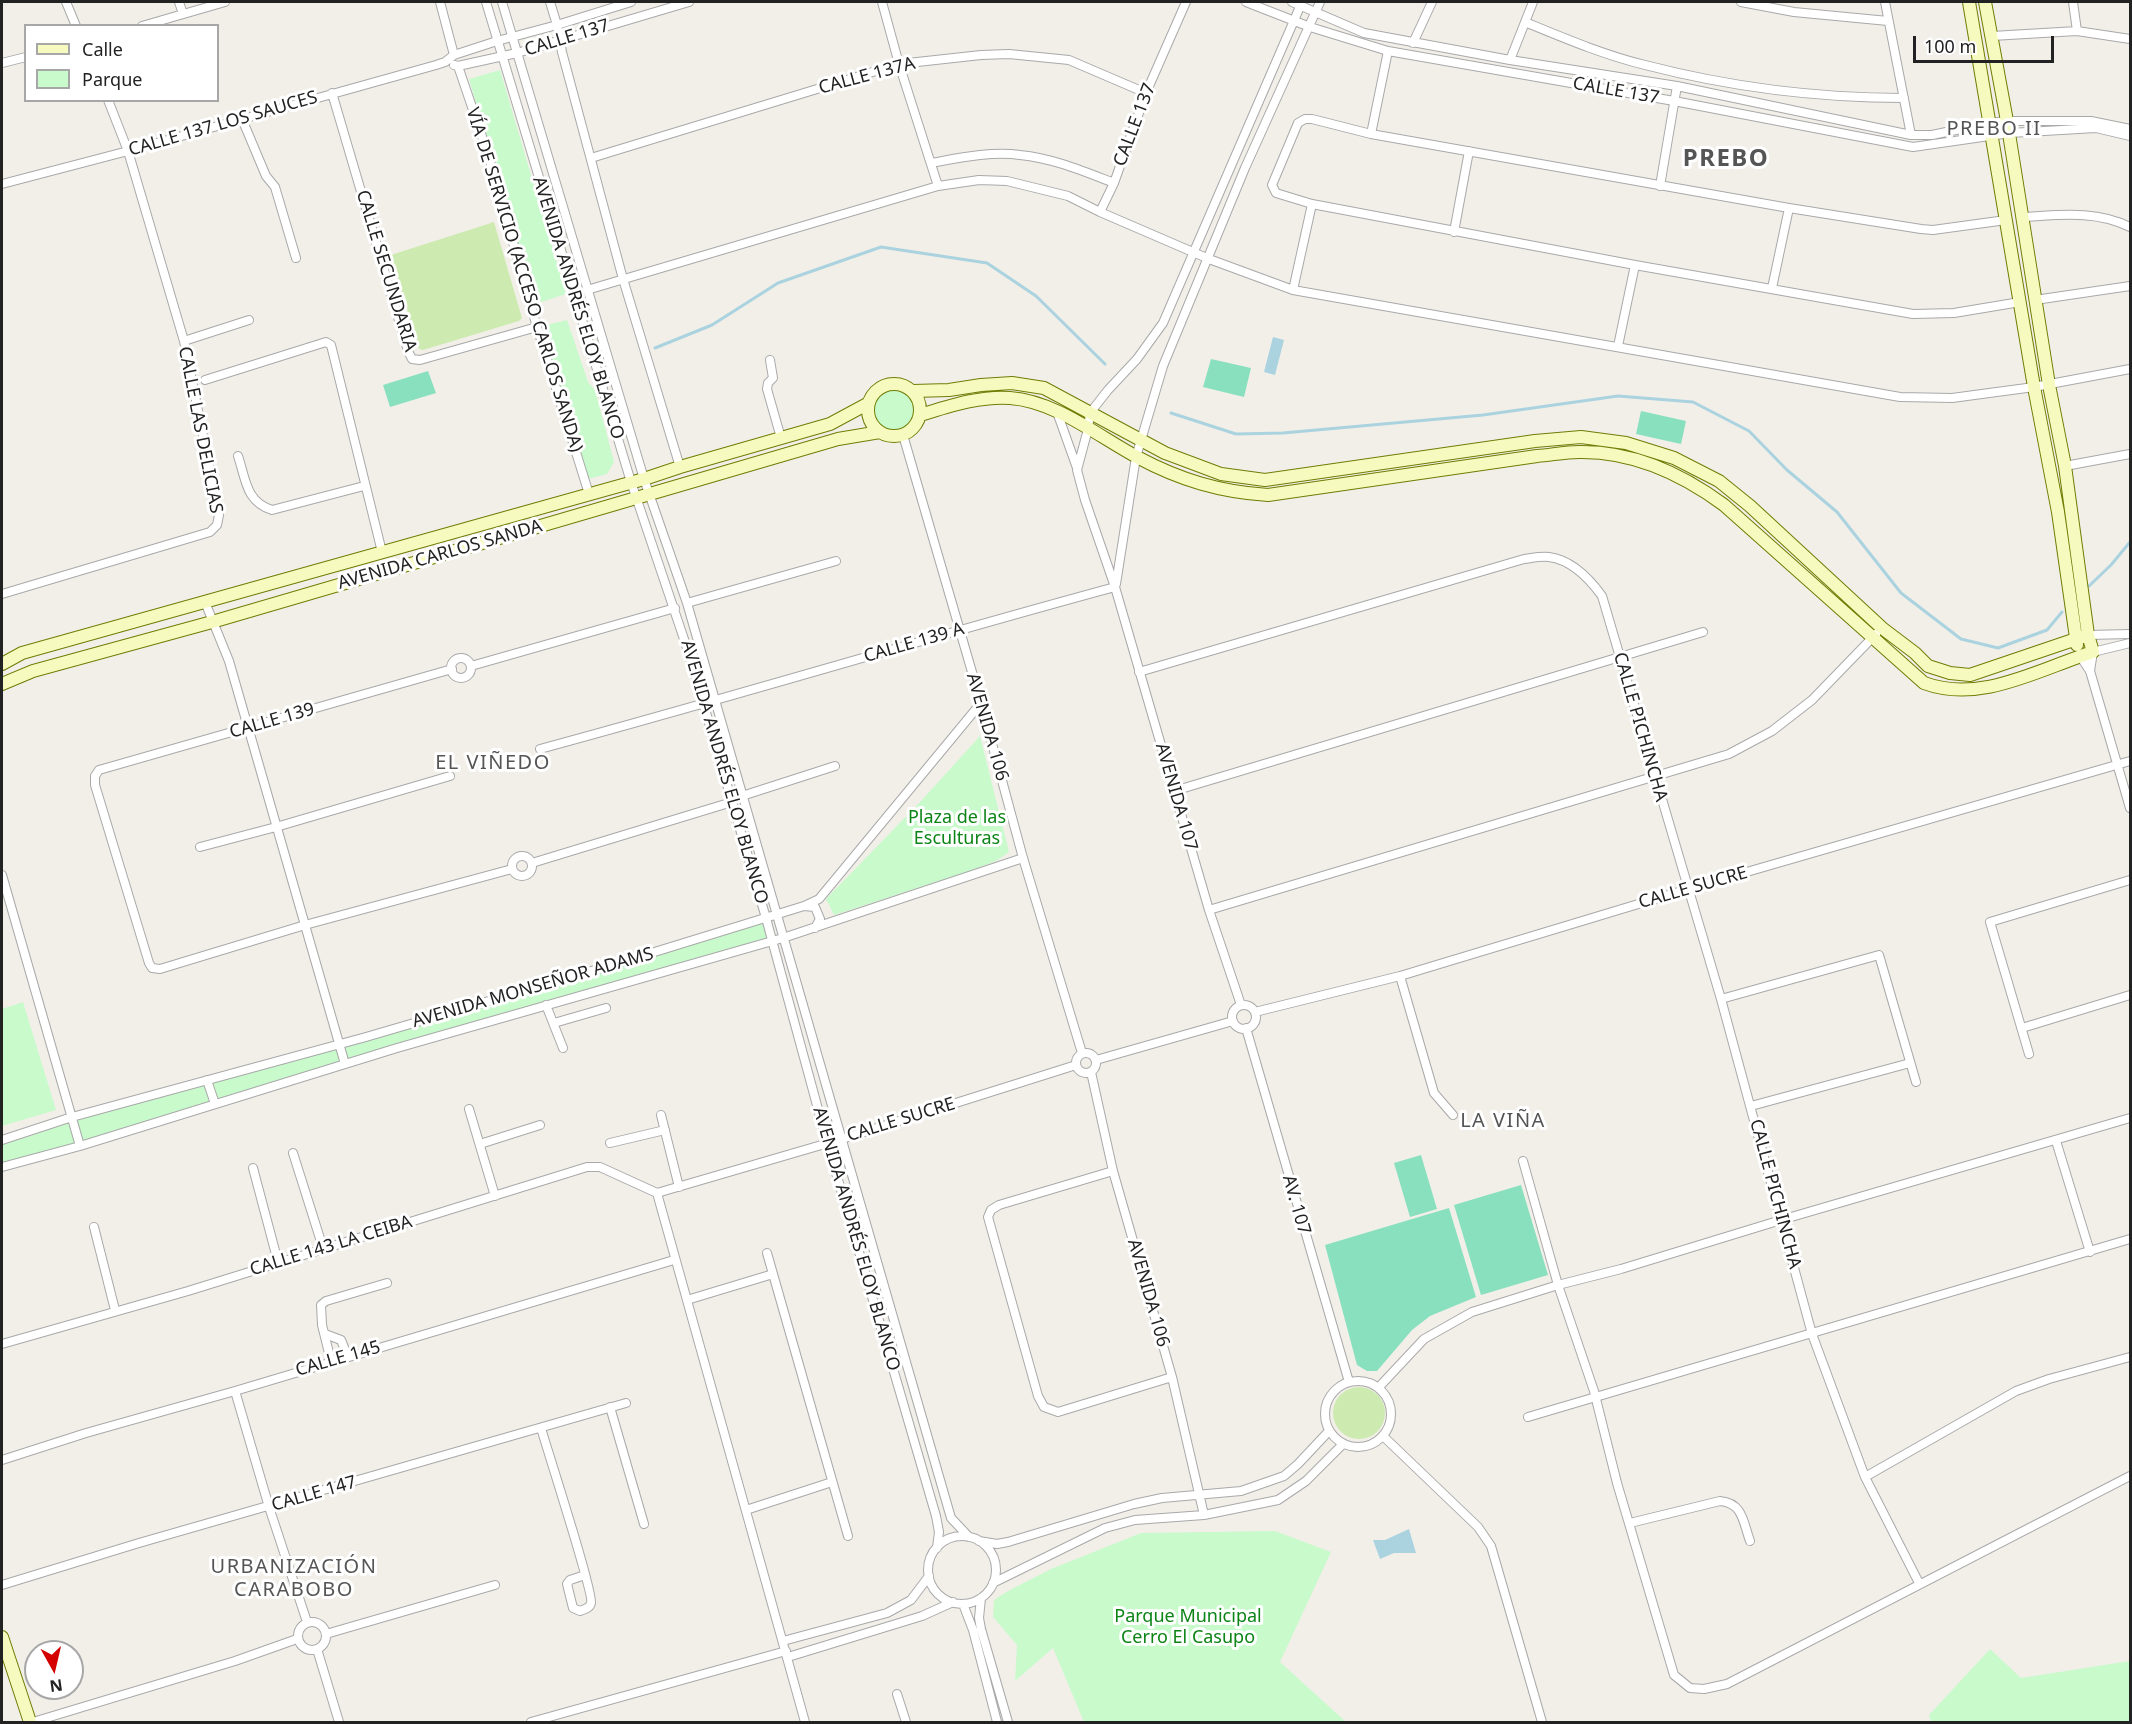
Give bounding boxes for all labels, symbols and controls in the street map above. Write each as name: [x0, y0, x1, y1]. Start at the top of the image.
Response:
street label: CALLE 137: [522, 15, 612, 61]
legend: [24, 24, 219, 102]
scale bar: [1916, 24, 2057, 62]
text: 100 m: [1924, 34, 1976, 58]
text: Calle: [82, 37, 123, 61]
street label: CALLE 137A: [816, 53, 918, 99]
text: Parque: [82, 67, 142, 91]
street label: CALLE 137: [1571, 73, 1661, 109]
street label: CALLE 137: [1109, 80, 1161, 170]
street label: CALLE 137 LOS SAUCES: [126, 87, 320, 161]
street label: VÍA DE SERVICIO (ACCESO CARLOS SANDA): [461, 105, 587, 455]
district label: PREBO II: [1946, 117, 2042, 141]
district label: PREBO: [1683, 145, 1769, 173]
street label: AVENIDA ANDRÉS ELOY BLANCO: [528, 174, 628, 442]
street label: CALLE SECUNDARIA: [351, 188, 421, 354]
street label: CALLE LAS DELICIAS: [173, 345, 227, 515]
street label: AVENIDA CARLOS SANDA: [335, 515, 545, 595]
street label: CALLE 139 A: [861, 618, 967, 668]
street label: AVENIDA ANDRÉS ELOY BLANCO: [676, 638, 772, 906]
street label: CALLE PICHINCHA: [1608, 650, 1672, 804]
street label: AVENIDA 106: [961, 671, 1013, 783]
street label: CALLE 139: [227, 699, 317, 743]
street label: AVENIDA 107: [1150, 741, 1202, 853]
district label: EL VIÑEDO: [435, 751, 551, 775]
park label: Plaza de las Esculturas: [908, 807, 1006, 850]
street label: CALLE SUCRE: [1636, 862, 1750, 914]
street label: AVENIDA MONSEÑOR ADAMS: [410, 943, 656, 1033]
street label: CALLE SUCRE: [844, 1093, 958, 1147]
street label: AVENIDA ANDRÉS ELOY BLANCO: [808, 1105, 904, 1373]
district label: LA VIÑA: [1460, 1109, 1546, 1133]
street label: CALLE PICHINCHA: [1745, 1117, 1805, 1271]
street label: AV. 107: [1277, 1173, 1315, 1237]
street label: CALLE 143 LA CEIBA: [247, 1211, 415, 1281]
street label: AVENIDA 106: [1122, 1237, 1174, 1349]
street label: CALLE 145: [293, 1337, 383, 1381]
street label: CALLE 147: [269, 1472, 359, 1516]
district label: URBANIZACIÓN CARABOBO: [211, 1555, 377, 1602]
park label: Parque Municipal Cerro El Casupo: [1114, 1606, 1262, 1648]
north arrow: [24, 1640, 84, 1700]
text: N: [48, 1674, 64, 1698]

